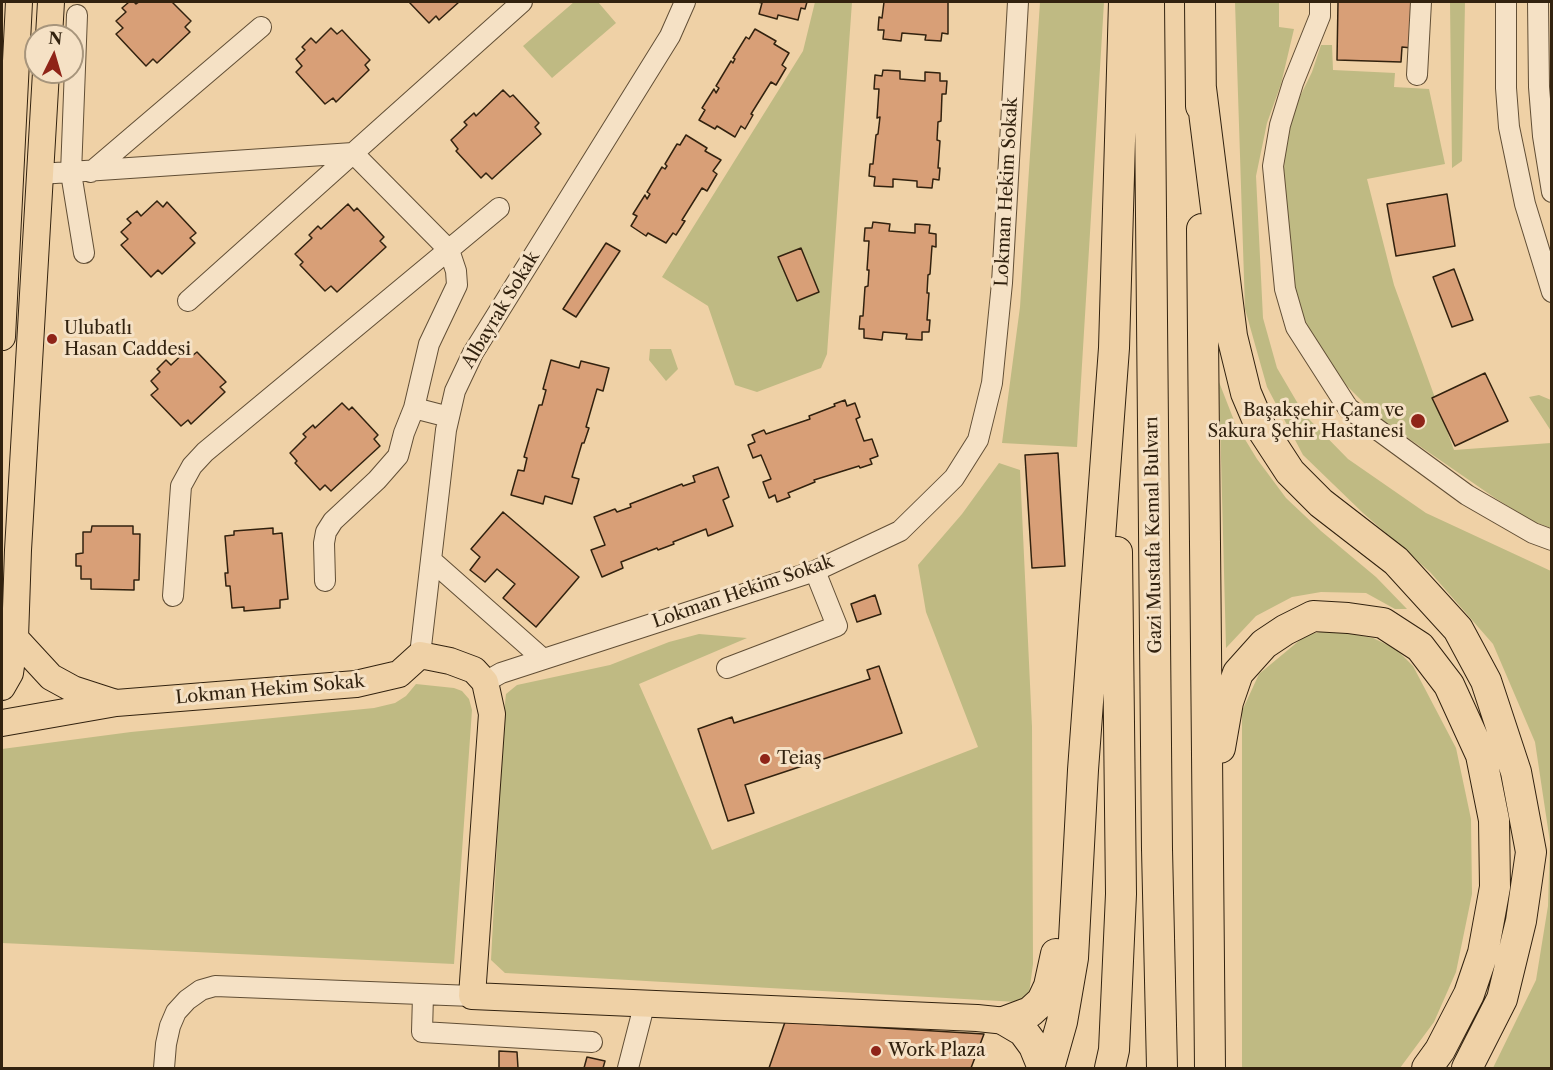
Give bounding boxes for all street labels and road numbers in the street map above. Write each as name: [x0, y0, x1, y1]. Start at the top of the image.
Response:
street label: Lokman Hekim Sokak: [991, 97, 1023, 287]
street label: Albayrak Sokak: [458, 248, 544, 372]
street label: Gazi Mustafa Kemal Bulvarı: [1141, 416, 1167, 654]
street label: Lokman Hekim Sokak: [650, 551, 836, 633]
street label: Lokman Hekim Sokak: [175, 671, 365, 709]

